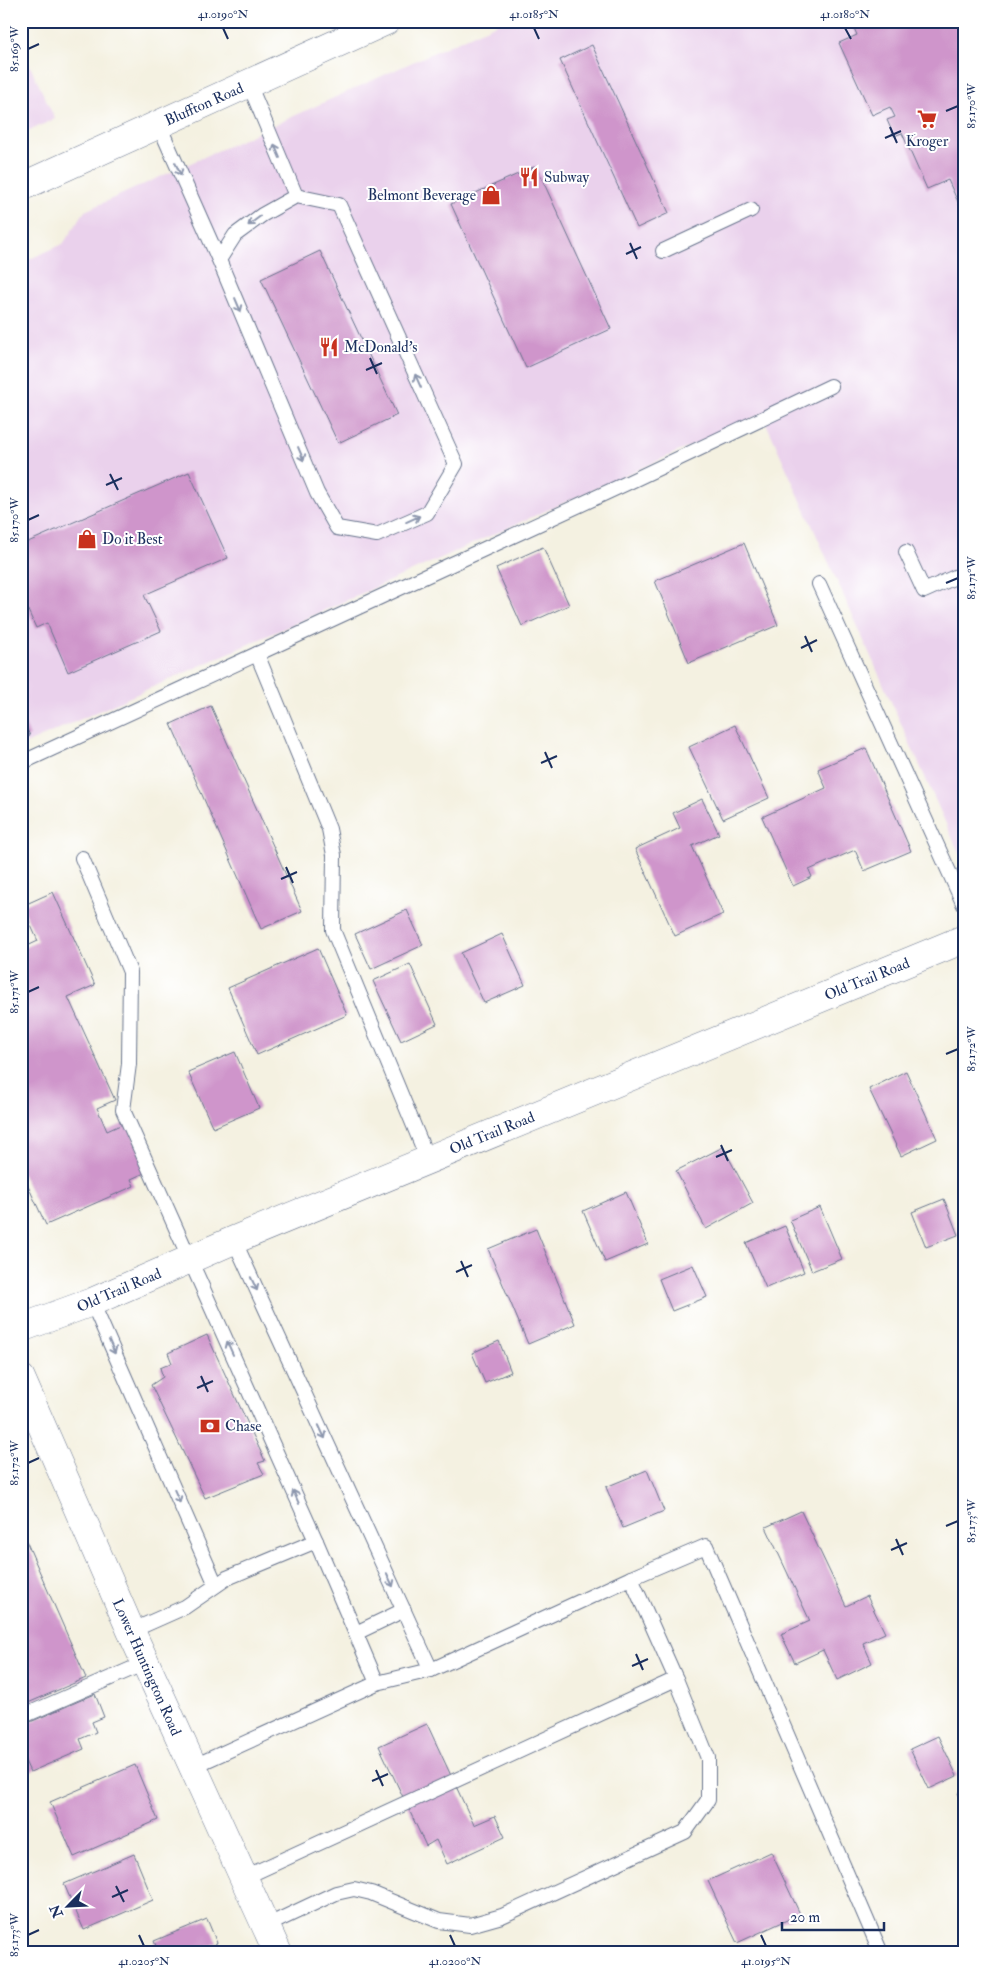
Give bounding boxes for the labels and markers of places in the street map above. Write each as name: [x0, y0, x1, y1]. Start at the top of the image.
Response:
supermarket icon: Kroger: [916, 108, 938, 130]
place label: Kroger: [906, 132, 949, 151]
restaurant icon: Subway: [518, 166, 540, 188]
place label: Subway: [544, 168, 589, 187]
shop icon: Belmont Beverage: [480, 184, 502, 206]
place label: Belmont Beverage: [367, 186, 476, 205]
restaurant icon: McDonald's: [318, 336, 340, 358]
place label: McDonald's: [344, 338, 417, 357]
shop icon: Do it Best: [76, 528, 98, 550]
place label: Do it Best: [102, 530, 163, 549]
bank icon: Chase: [199, 1415, 221, 1437]
place label: Chase: [225, 1417, 261, 1436]

